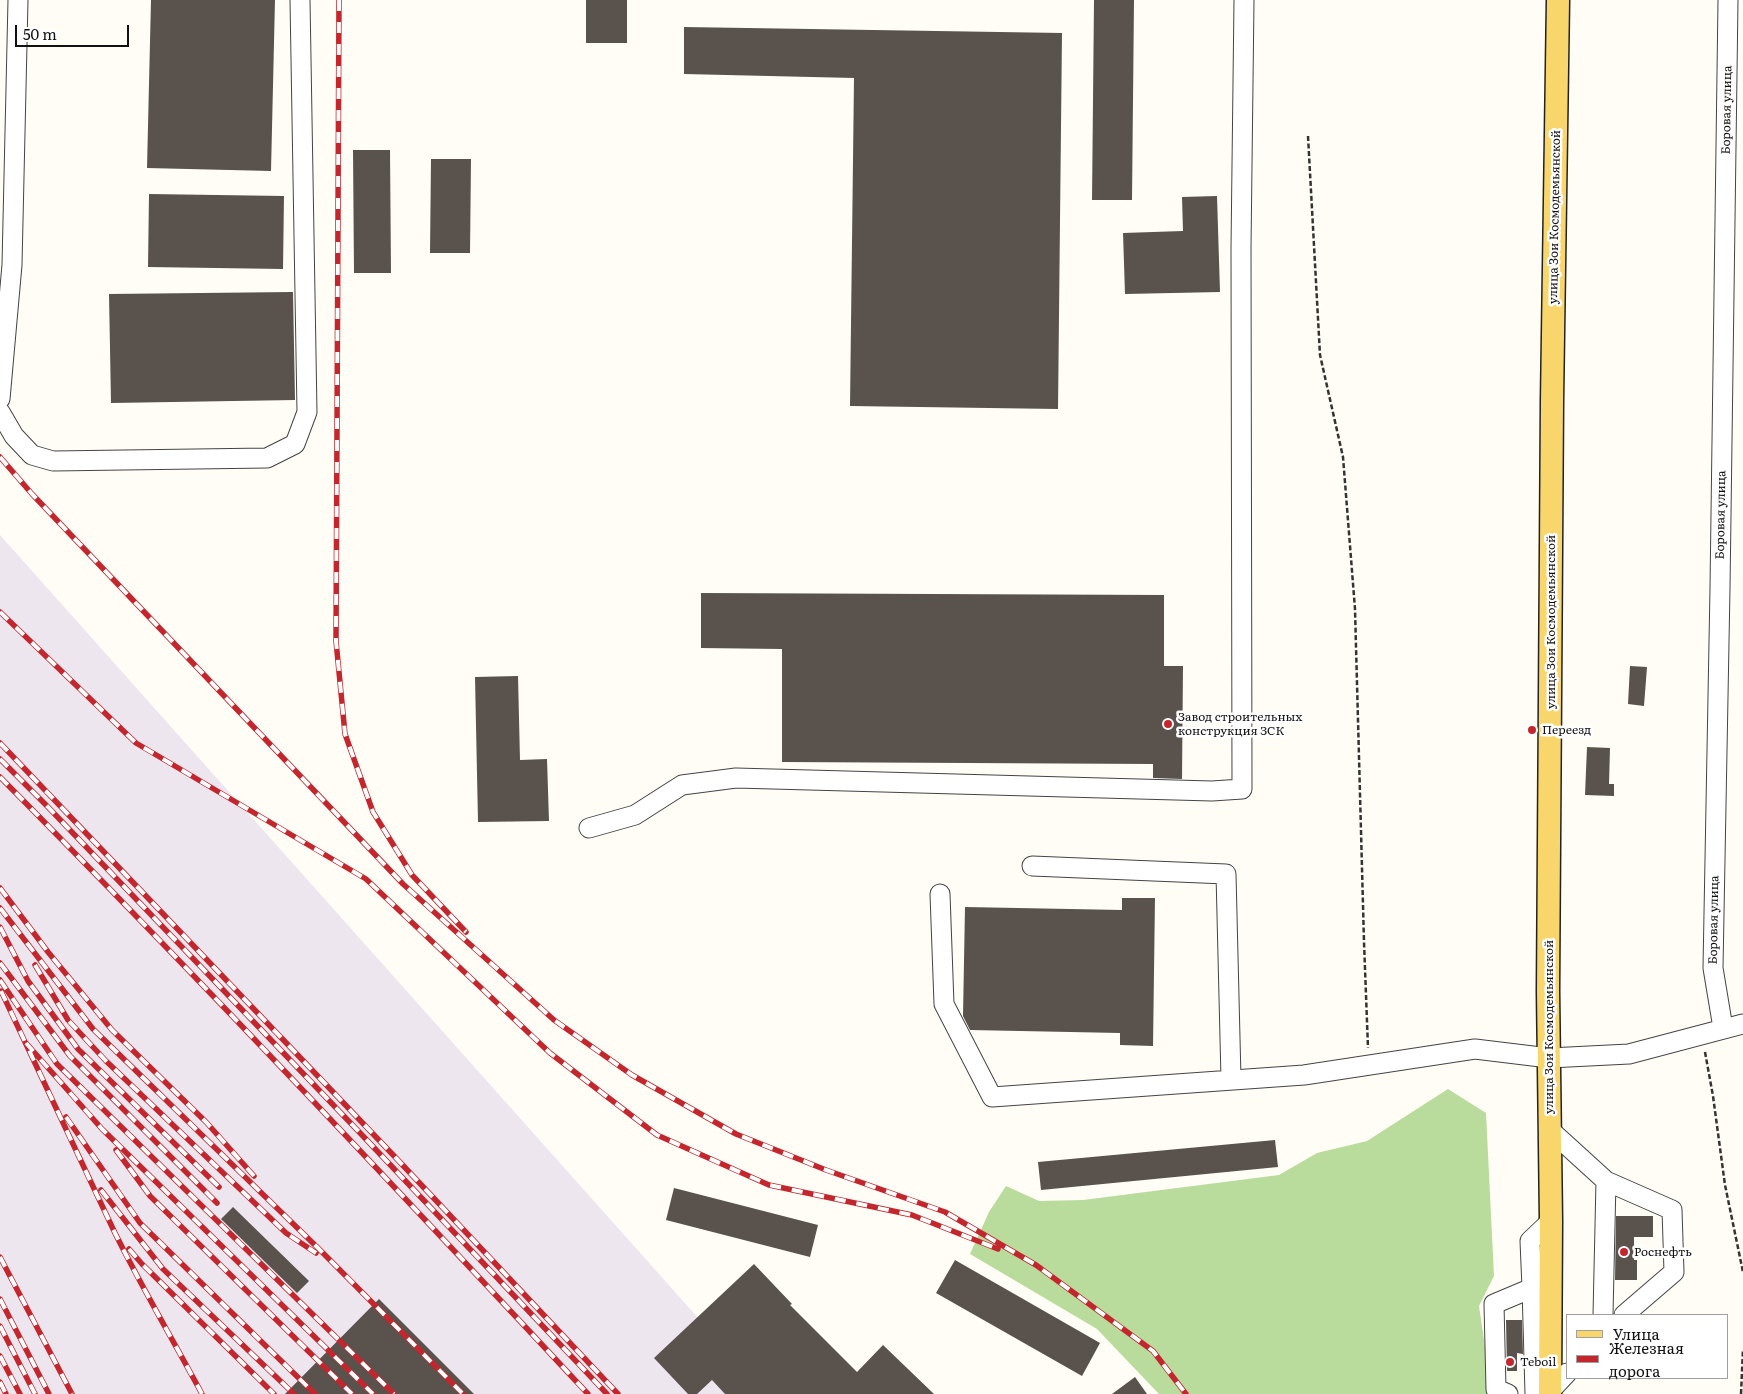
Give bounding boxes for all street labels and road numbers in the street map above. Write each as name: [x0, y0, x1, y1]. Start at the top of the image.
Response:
street label: Боровая улица: [1719, 65, 1735, 155]
street label: улица Зои Космодемьянской: [1546, 130, 1564, 304]
street label: Боровая улица: [1713, 470, 1729, 560]
street label: улица Зои Космодемьянской: [1544, 535, 1558, 709]
street label: Боровая улица: [1706, 875, 1722, 965]
street label: улица Зои Космодемьянской: [1542, 940, 1556, 1114]

